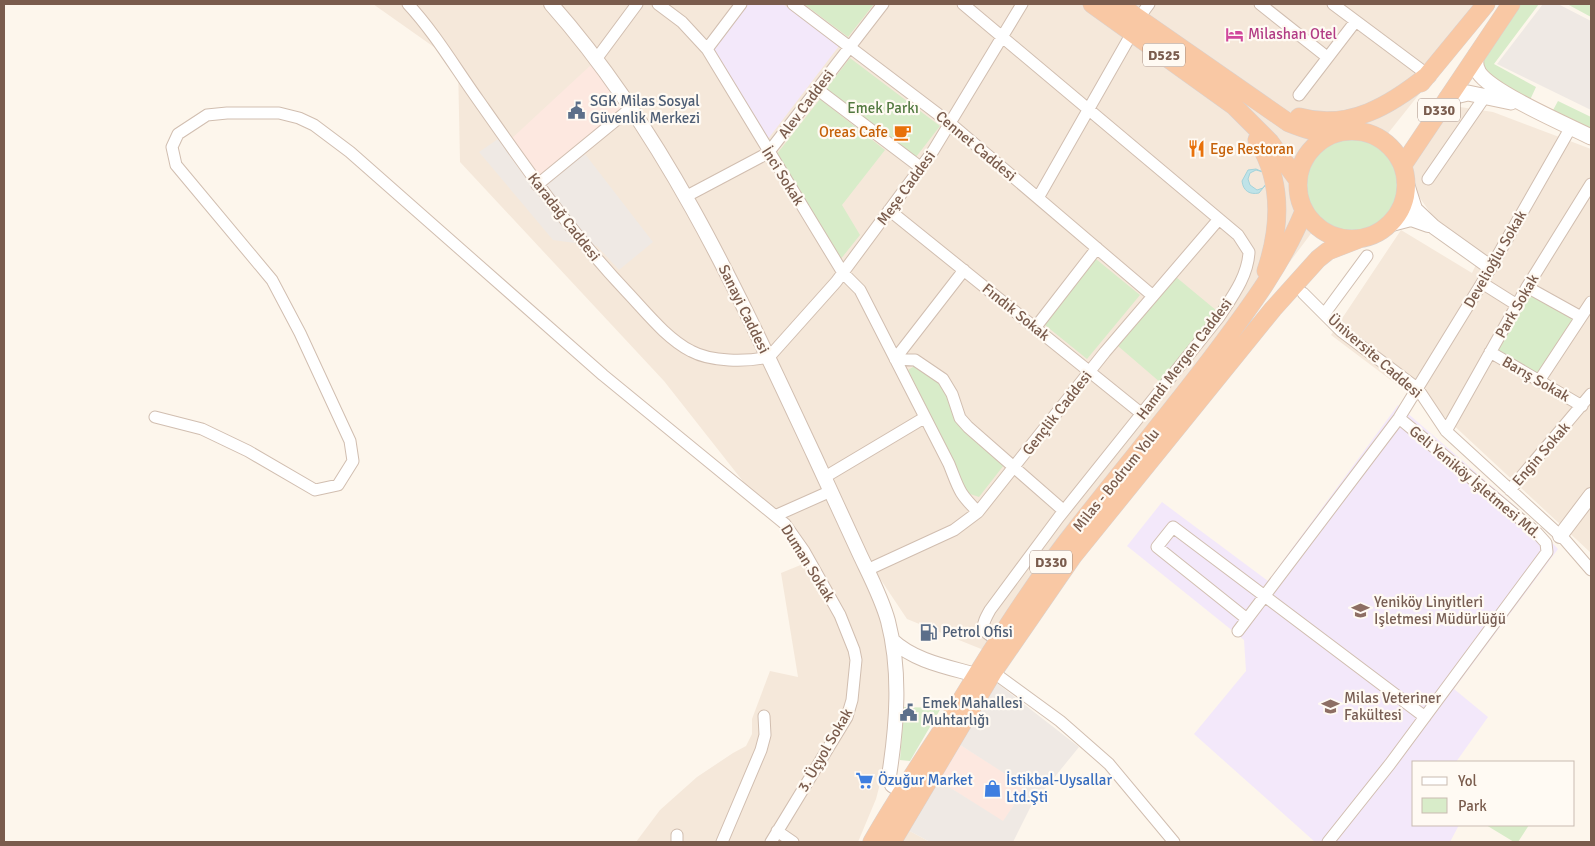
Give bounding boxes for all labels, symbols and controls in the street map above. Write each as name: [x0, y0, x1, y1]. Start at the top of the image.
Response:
hotel icon: Milashan Otel: [1224, 24, 1244, 44]
place label: Milashan Otel: [1248, 25, 1337, 43]
road number: D525: [1143, 44, 1185, 66]
street label: Alev Caddesi: [774, 66, 838, 142]
place label: SGK Milas Sosyal Güvenlik Merkezi: [590, 92, 700, 127]
road number: D330: [1418, 98, 1460, 122]
park label: Emek Parkı: [847, 99, 919, 117]
public building icon: SGK Milas Sosyal Güvenlik Merkezi: [566, 100, 586, 120]
street label: Cennet Caddesi: [932, 107, 1020, 185]
cafe icon: Oreas Cafe: [892, 122, 912, 142]
place label: Oreas Cafe: [819, 123, 888, 141]
restaurant icon: Ege Restoran: [1186, 139, 1206, 159]
place label: Ege Restoran: [1210, 140, 1294, 158]
street label: İnci Sokak: [758, 143, 808, 209]
street label: Meşe Caddesi: [873, 147, 939, 229]
street label: Karadağ Caddesi: [524, 169, 604, 265]
street label: Develioğlu Sokak: [1460, 207, 1530, 311]
street label: Sanayi Caddesi: [715, 262, 773, 356]
street label: Park Sokak: [1491, 270, 1543, 341]
street label: Fındık Sokak: [979, 279, 1054, 345]
street label: Hamdi Mergen Caddesi: [1132, 295, 1236, 423]
street label: Üniversite Caddesi: [1324, 310, 1426, 402]
street label: Barış Sokak: [1499, 352, 1573, 406]
street label: Gençlik Caddesi: [1018, 367, 1096, 459]
street label: Engin Sokak: [1508, 418, 1574, 490]
street label: Geli Yeniköy İşletmesi Md.: [1406, 422, 1544, 542]
street label: Milas - Bodrum Yolu: [1069, 425, 1163, 535]
street label: Duman Sokak: [777, 521, 839, 605]
road number: D330: [1030, 550, 1072, 574]
place label: Yeniköy Linyitleri Işletmesi Müdürlüğü: [1374, 593, 1506, 628]
school or university icon: Yeniköy Linyitleri Işletmesi Müdürlüğü: [1350, 601, 1370, 621]
fuel station icon: Petrol Ofisi: [918, 622, 938, 642]
place label: Petrol Ofisi: [942, 623, 1013, 641]
place label: Milas Veteriner Fakültesi: [1344, 689, 1442, 724]
place label: Emek Mahallesi Muhtarlığı: [922, 694, 1023, 729]
school or university icon: Milas Veteriner Fakültesi: [1320, 697, 1340, 717]
public building icon: Emek Mahallesi Muhtarlığı: [898, 702, 918, 722]
street label: 3. Üçyol Sokak: [794, 705, 856, 795]
legend: [1412, 761, 1575, 826]
supermarket icon: Özuğur Market: [854, 770, 874, 790]
place label: Özuğur Market: [878, 771, 973, 789]
place label: İstikbal-Uysallar Ltd.Şti: [1006, 771, 1112, 806]
text: Yol: [1458, 772, 1477, 790]
shop icon: İstikbal-Uysallar Ltd.Şti: [982, 779, 1002, 799]
text: Park: [1458, 797, 1487, 815]

